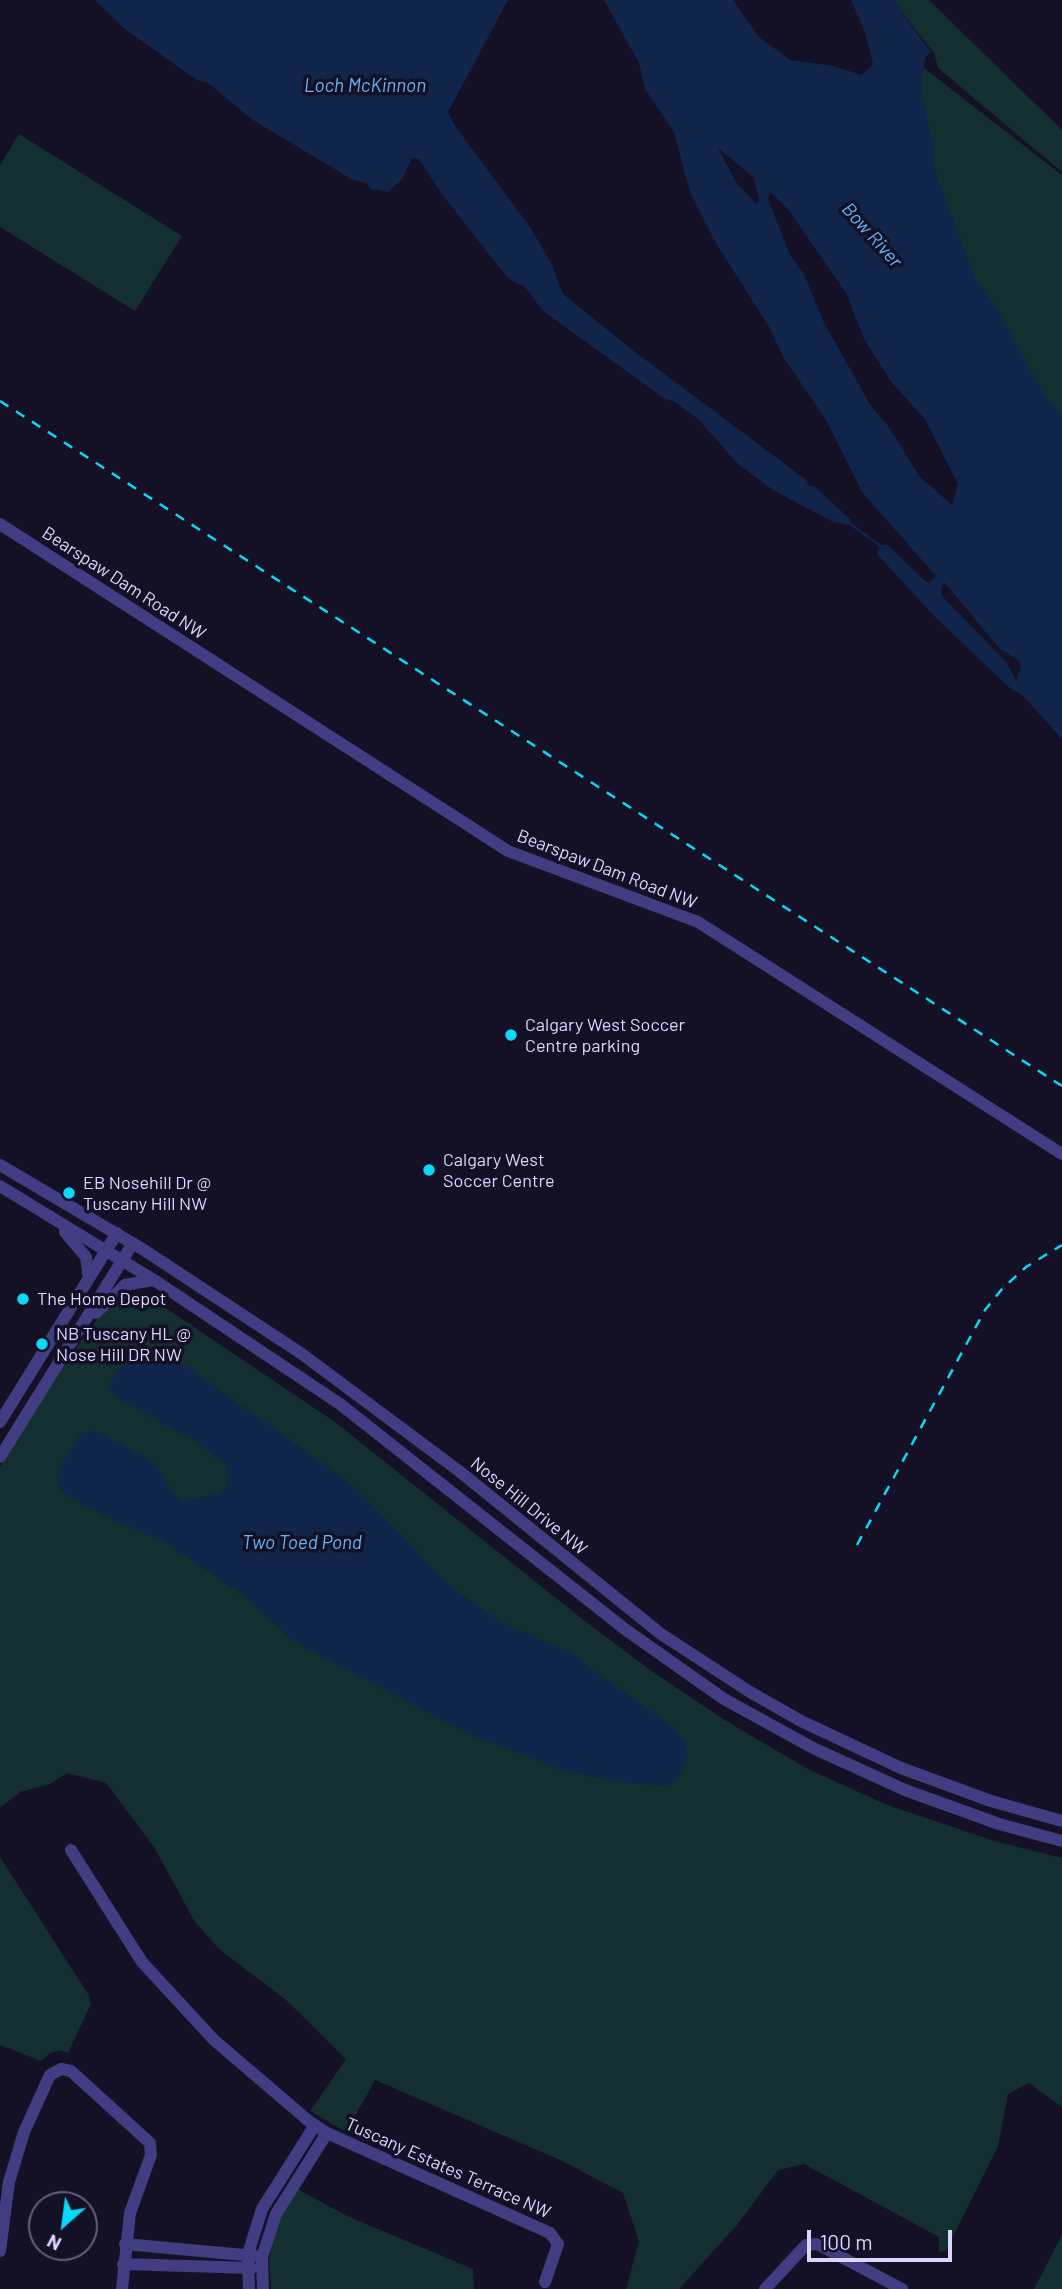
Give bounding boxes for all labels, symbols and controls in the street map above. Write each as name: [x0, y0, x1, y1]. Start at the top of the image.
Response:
water label: Loch McKinnon: [304, 75, 426, 97]
water label: Bow River: [837, 198, 907, 272]
street label: Bearspaw Dam Road NW: [38, 522, 210, 644]
street label: Bearspaw Dam Road NW: [514, 825, 700, 913]
place label: Calgary West Soccer Centre parking: [525, 1014, 685, 1056]
marker: Calgary West Soccer Centre parking: [503, 1027, 519, 1043]
place label: Calgary West Soccer Centre: [443, 1149, 554, 1192]
marker: Calgary West Soccer Centre: [421, 1162, 437, 1178]
place label: EB Nosehill Dr @ Tuscany Hill NW: [83, 1172, 211, 1214]
marker: EB Nosehill Dr @ Tuscany Hill NW: [61, 1185, 77, 1201]
place label: The Home Depot: [37, 1288, 166, 1310]
marker: The Home Depot: [15, 1291, 31, 1307]
place label: NB Tuscany HL @ Nose Hill DR NW: [56, 1323, 191, 1366]
marker: NB Tuscany HL @ Nose Hill DR NW: [34, 1336, 50, 1352]
street label: Nose Hill Drive NW: [466, 1452, 592, 1560]
water label: Two Toed Pond: [242, 1532, 362, 1554]
street label: Tuscany Estates Terrace NW: [342, 2113, 554, 2223]
north arrow: [28, 2191, 98, 2261]
scale bar: [810, 2216, 955, 2260]
text: 100 m: [820, 2229, 873, 2254]
text: N: [43, 2230, 65, 2256]

